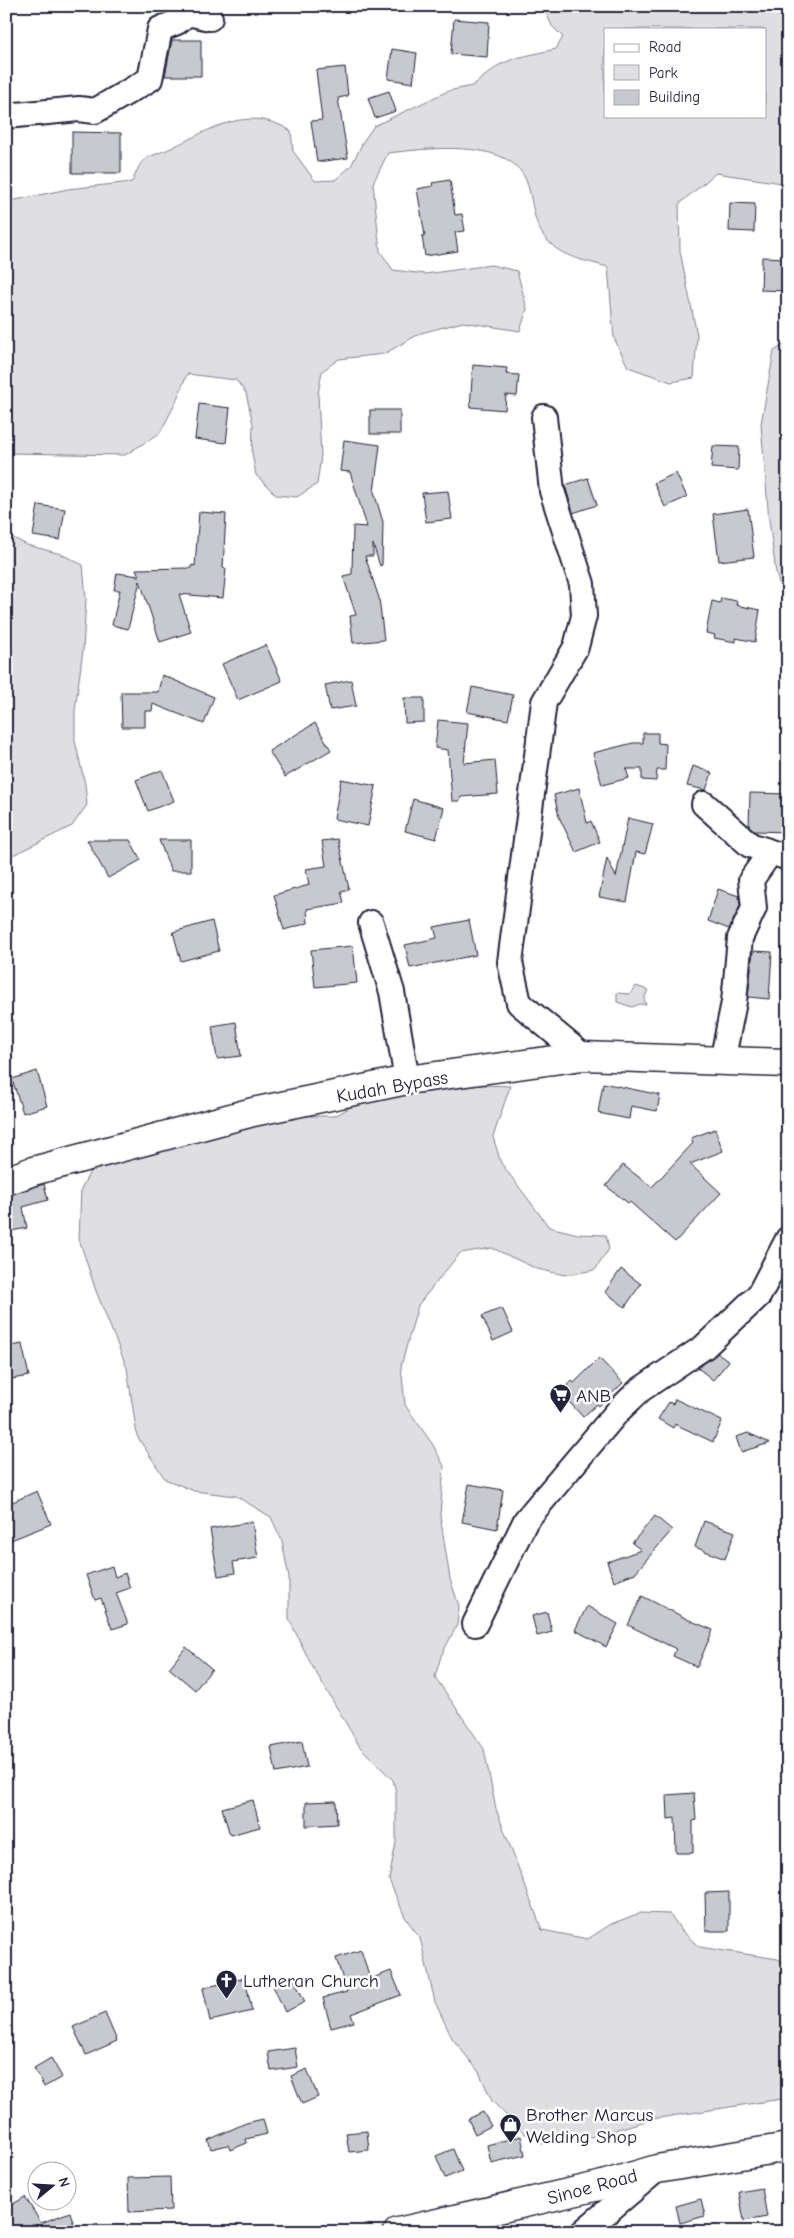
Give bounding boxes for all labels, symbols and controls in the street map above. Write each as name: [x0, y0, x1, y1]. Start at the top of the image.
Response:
legend: [604, 28, 766, 118]
text: Road: [649, 38, 681, 56]
text: Park: [649, 64, 678, 82]
text: Building: [649, 88, 700, 106]
street label: Kudah Bypass: [335, 1066, 450, 1108]
supermarket icon: ANB: [548, 1383, 572, 1414]
place label: ANB: [576, 1385, 611, 1407]
church icon: Lutheran Church: [215, 1968, 239, 1999]
place label: Lutheran Church: [243, 1970, 379, 1992]
place label: Brother Marcus Welding Shop: [526, 2104, 653, 2148]
shop icon: Brother Marcus Welding Shop: [498, 2113, 522, 2144]
north arrow: [28, 2160, 78, 2210]
street label: Sinoe Road: [545, 2164, 640, 2210]
text: N: [54, 2175, 73, 2189]

